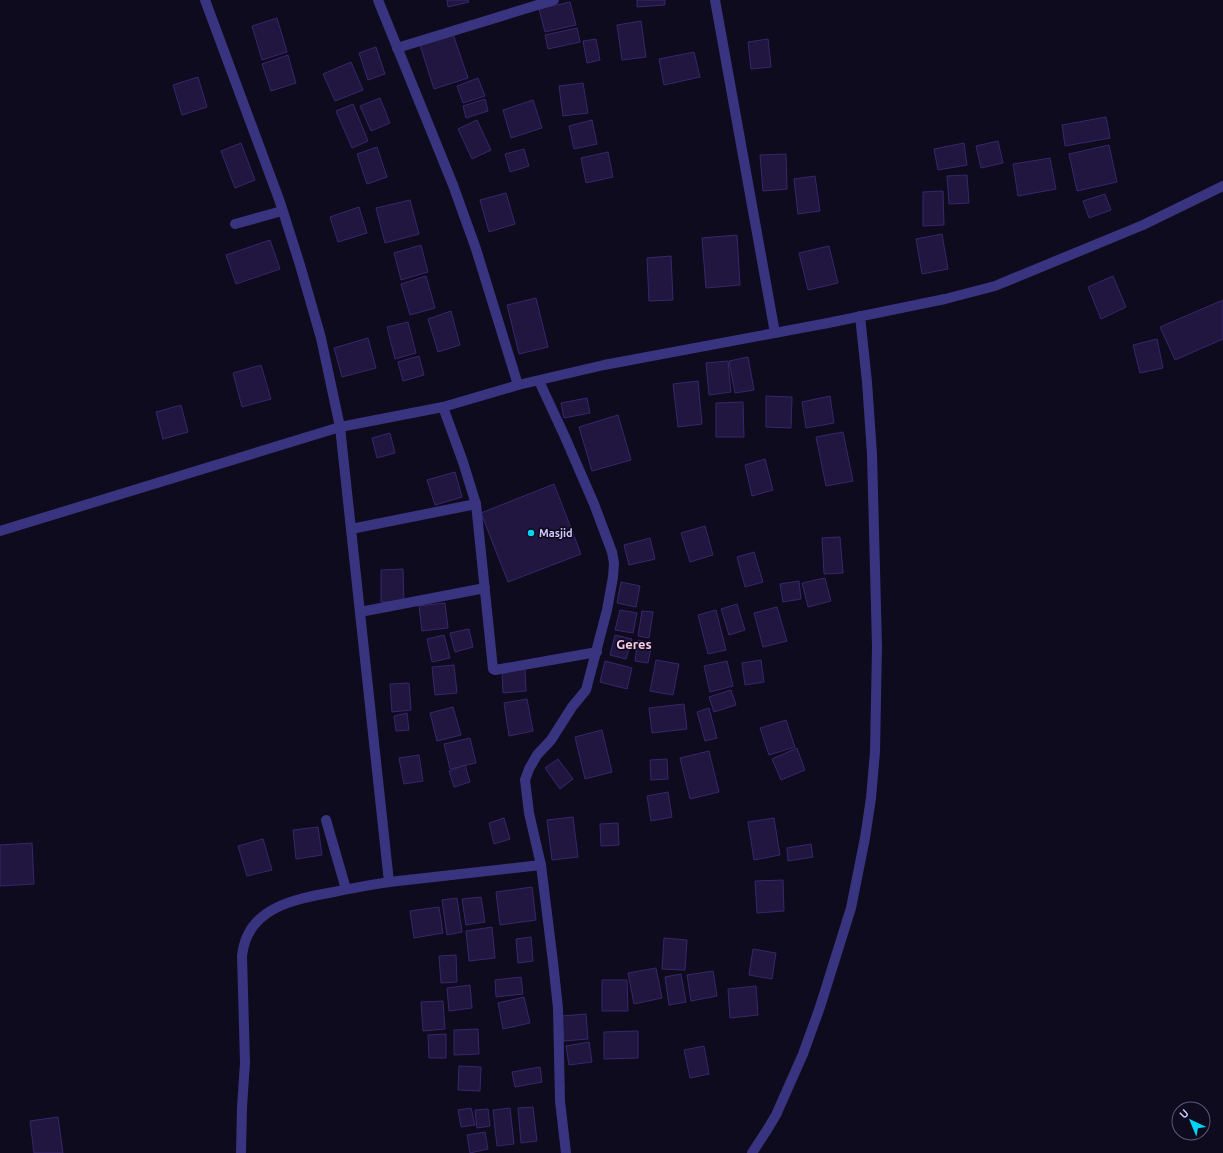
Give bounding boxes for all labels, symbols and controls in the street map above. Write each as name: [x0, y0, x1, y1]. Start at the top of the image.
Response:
place label: Masjid: [539, 527, 573, 539]
marker: Masjid: [526, 528, 536, 538]
district label: Geres: [616, 637, 652, 651]
north arrow: [1171, 1101, 1211, 1141]
text: U: [1177, 1107, 1191, 1121]

